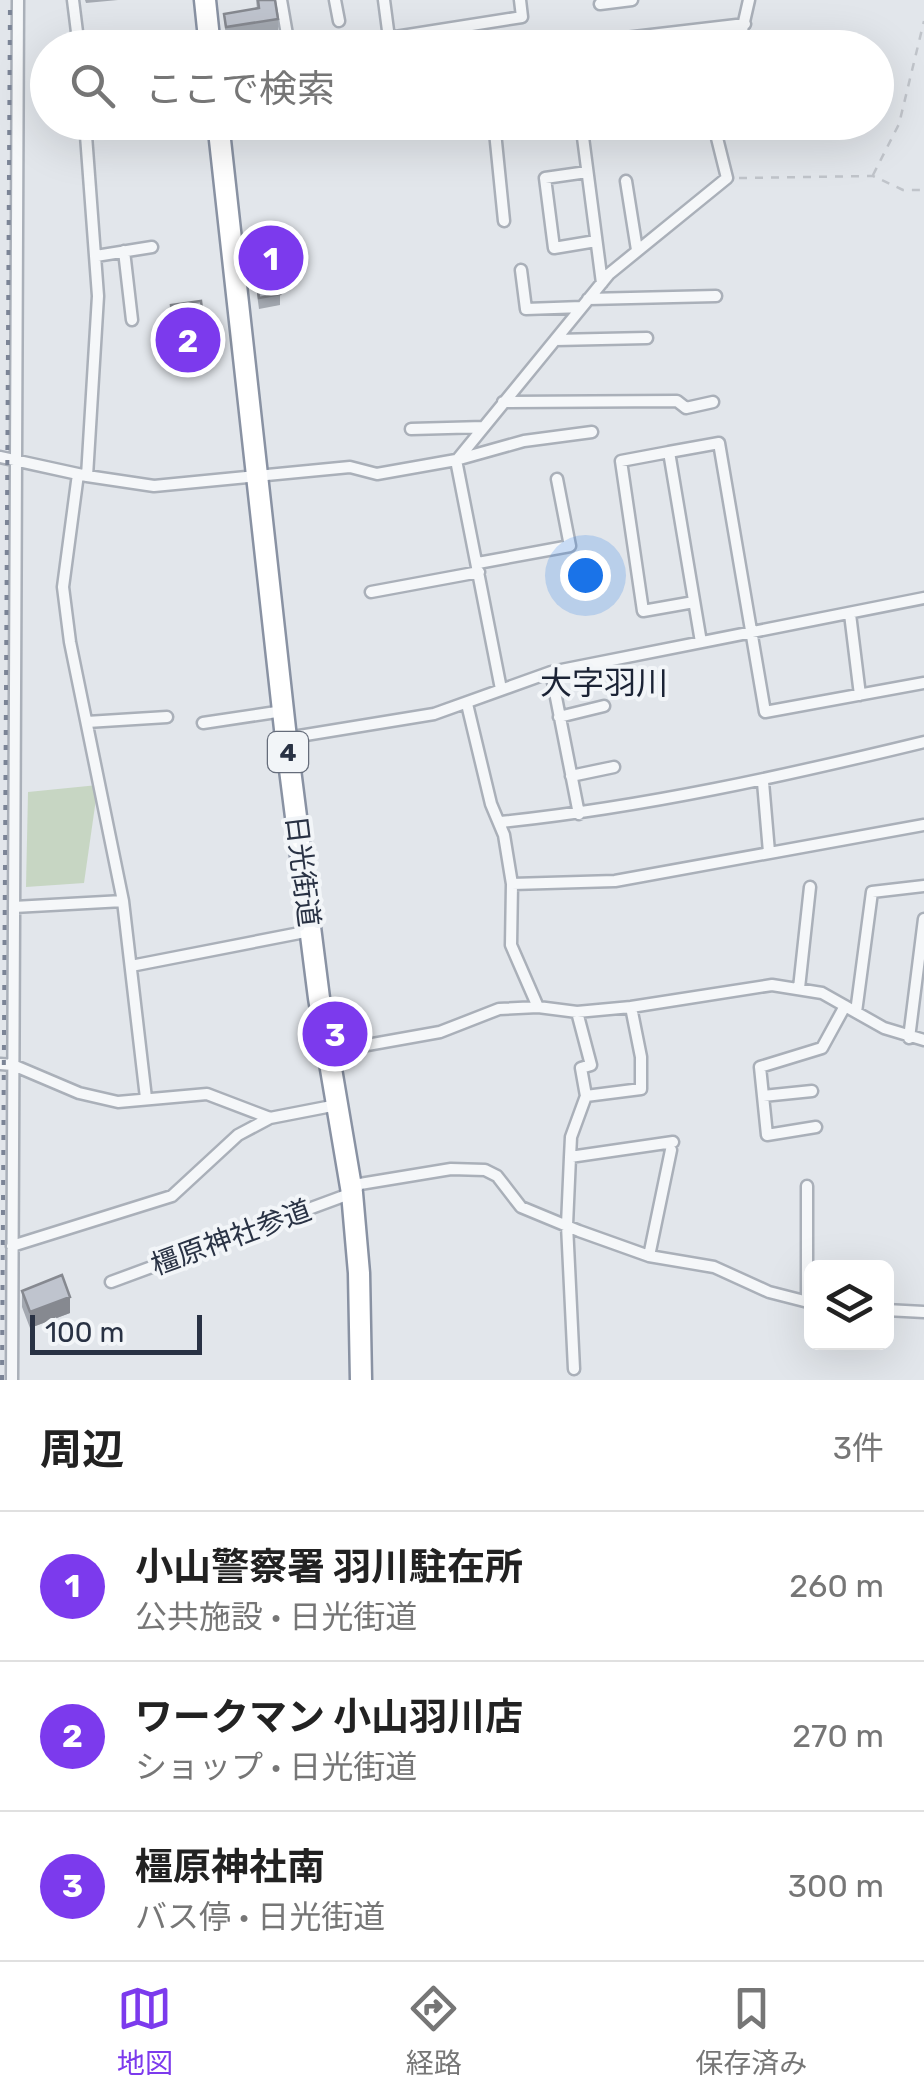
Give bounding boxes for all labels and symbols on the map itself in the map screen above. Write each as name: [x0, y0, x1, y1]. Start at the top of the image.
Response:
pin: 1: [238, 220, 304, 296]
pin: 2: [156, 302, 220, 378]
your location: [560, 550, 611, 601]
district label: 大字羽川: [540, 664, 668, 702]
road number: 4: [268, 732, 308, 772]
street label: 日光街道: [279, 813, 326, 929]
pin: 3: [302, 996, 368, 1072]
street label: 橿原神社参道: [147, 1193, 316, 1282]
scale bar: [30, 1310, 202, 1354]

